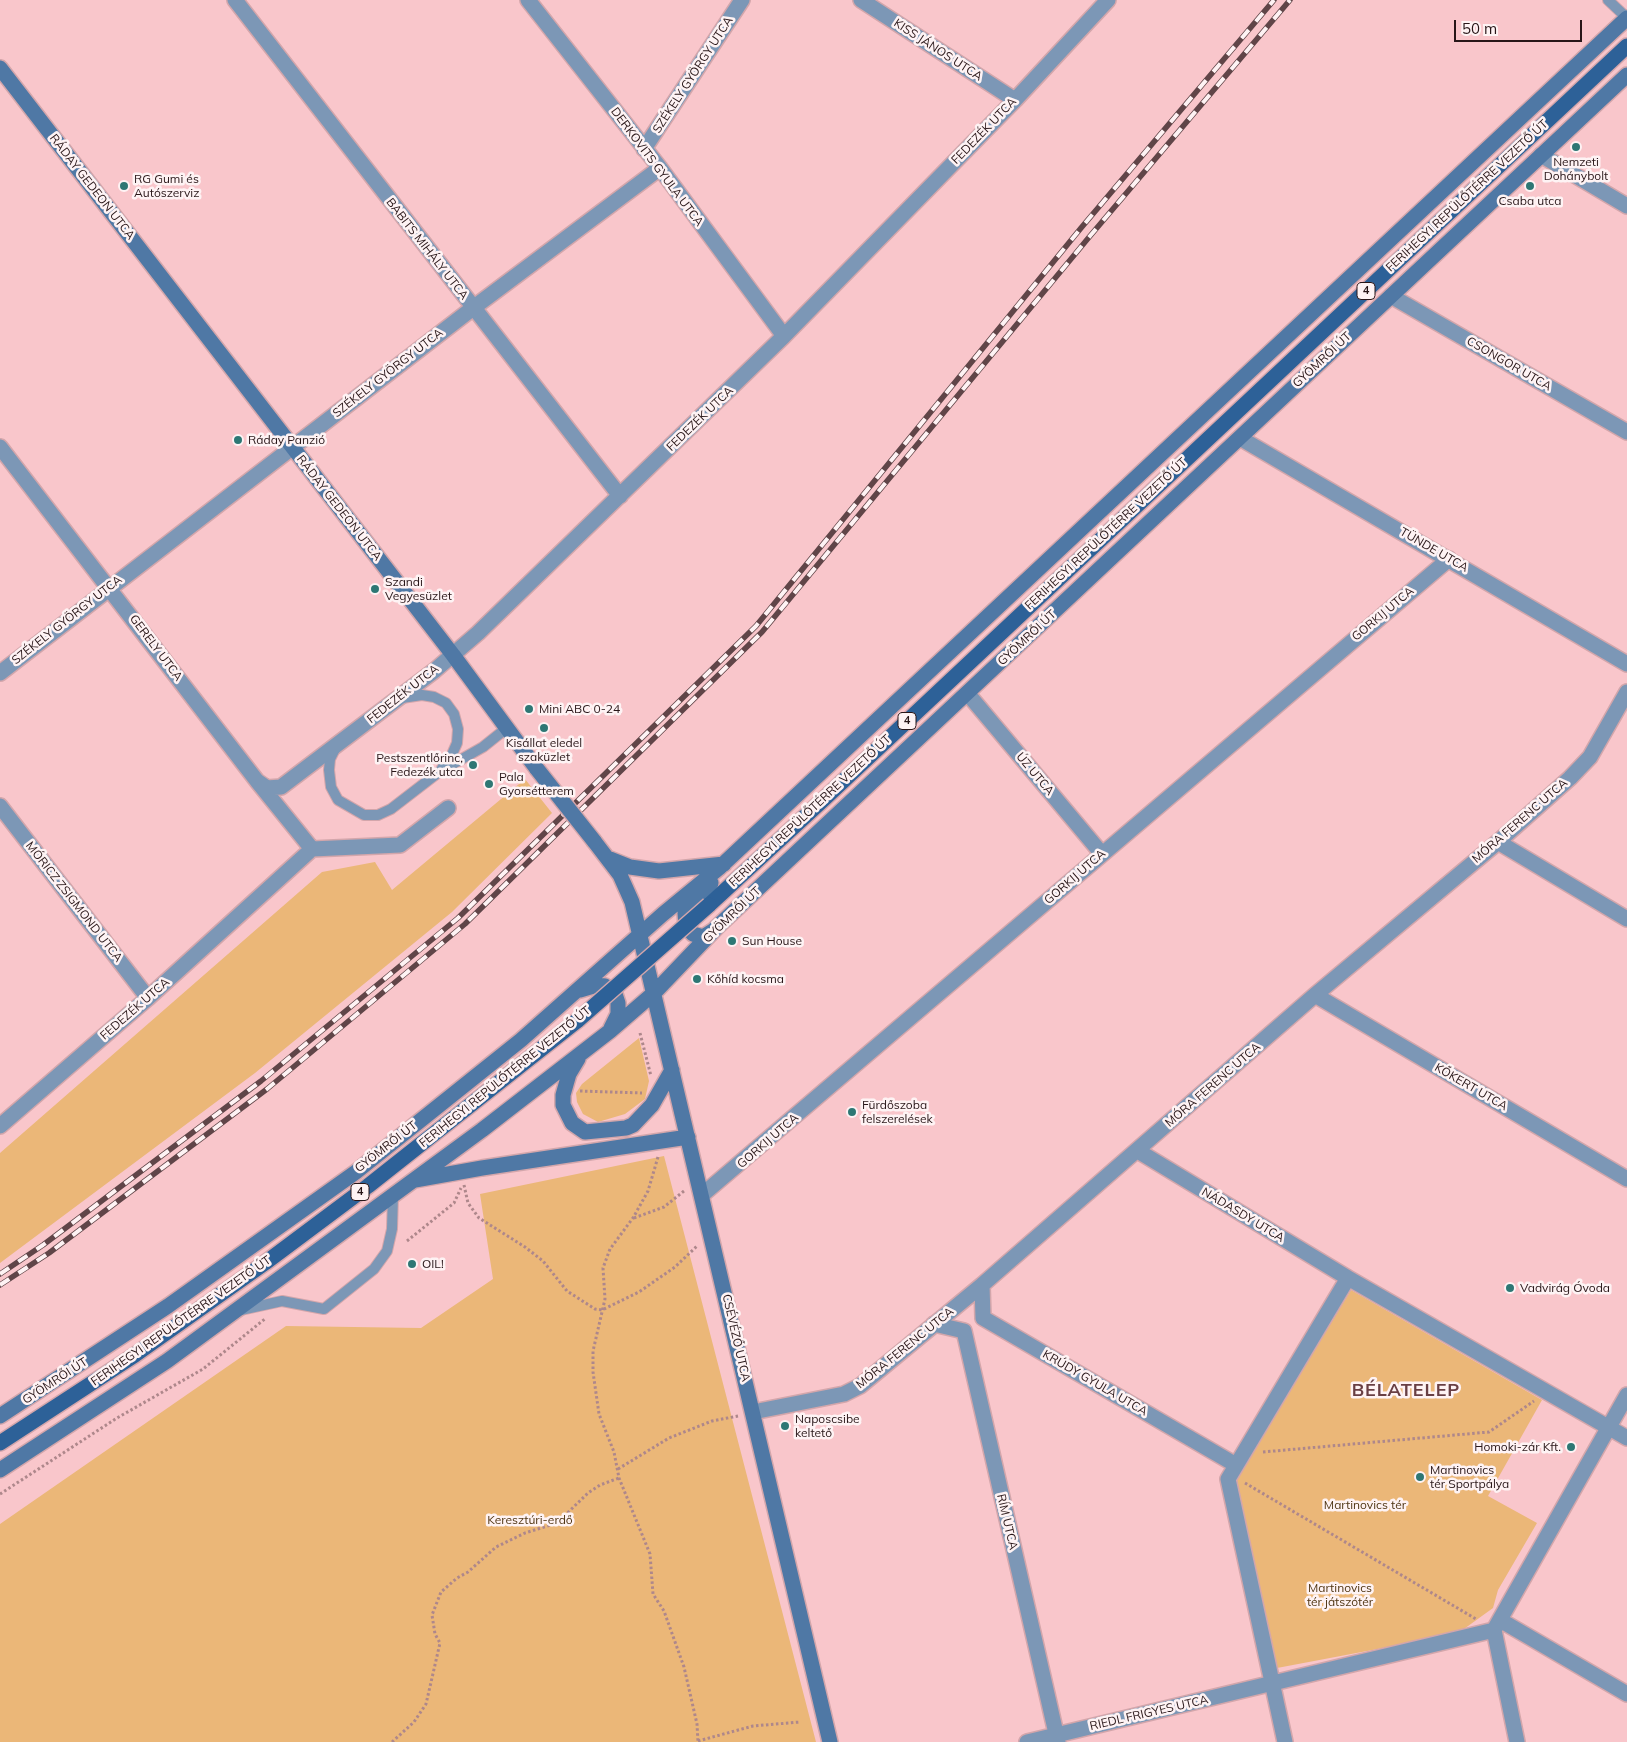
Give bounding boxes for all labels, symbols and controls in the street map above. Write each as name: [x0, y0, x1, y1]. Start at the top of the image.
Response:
scale bar: [1457, 10, 1584, 42]
street label: SZÉKELY GYÖRGY UTCA: [650, 14, 736, 136]
street label: KISS JÁNOS UTCA: [891, 16, 985, 84]
text: 50 m: [1462, 19, 1497, 38]
street label: FEDEZÉK UTCA: [949, 95, 1019, 167]
street label: DERKOVITS GYULA UTCA: [608, 105, 706, 229]
street label: FERIHEGYI REPÜLŐTÉRRE VEZETŐ ÚT: [1383, 117, 1551, 275]
street label: RÁDAY GEDEON UTCA: [46, 131, 138, 243]
marker: Nemzeti Dohánybolt: [1570, 141, 1582, 153]
place label: Nemzeti Dohánybolt: [1544, 155, 1608, 183]
place label: RG Gumi és Autószerviz: [134, 172, 199, 200]
marker: RG Gumi és Autószerviz: [118, 180, 130, 192]
marker: Csaba utca: [1524, 180, 1536, 192]
place label: Csaba utca: [1499, 194, 1561, 208]
street label: BABITS MIHÁLY UTCA: [383, 195, 471, 303]
road number: 4: [1357, 282, 1375, 300]
street label: SZÉKELY GYÖRGY UTCA: [330, 325, 446, 421]
street label: GYÖMRŐI ÚT: [1290, 329, 1354, 391]
street label: CSONGOR UTCA: [1464, 334, 1554, 394]
street label: FEDEZÉK UTCA: [664, 384, 736, 454]
place label: Ráday Panzió: [248, 433, 325, 447]
marker: Ráday Panzió: [232, 434, 244, 446]
street label: RÁDAY GEDEON UTCA: [293, 452, 385, 564]
street label: FERIHEGYI REPÜLŐTÉRRE VEZETŐ ÚT: [1022, 455, 1190, 613]
street label: TÜNDE UTCA: [1397, 525, 1471, 575]
street label: SZÉKELY GYÖRGY UTCA: [9, 572, 125, 668]
place label: Szandi Vegyesüzlet: [385, 575, 452, 603]
marker: Szandi Vegyesüzlet: [369, 583, 381, 595]
street label: GORKIJ UTCA: [1349, 584, 1417, 644]
street label: GYÖMRŐI ÚT: [995, 607, 1059, 669]
street label: GERELY UTCA: [126, 612, 186, 684]
street label: FEDEZÉK UTCA: [364, 662, 442, 726]
place label: Mini ABC 0-24: [539, 702, 620, 716]
marker: Mini ABC 0-24: [523, 703, 535, 715]
road number: 4: [898, 712, 916, 729]
marker: Kisállat eledel szaküzlet: [538, 722, 550, 734]
street label: FERIHEGYI REPÜLŐTÉRRE VEZETŐ ÚT: [726, 732, 894, 890]
place label: Kisállat eledel szaküzlet: [506, 736, 582, 764]
street label: ÚZ UTCA: [1013, 750, 1057, 798]
place label: Pestszentlőrinc, Fedezék utca: [376, 751, 463, 779]
marker: Pestszentlőrinc, Fedezék utca: [467, 759, 479, 771]
place label: Pala Gyorsétterem: [499, 770, 574, 798]
street label: MÓRA FERENC UTCA: [1469, 776, 1571, 866]
marker: Pala Gyorsétterem: [483, 778, 495, 790]
street label: MÓRICZ ZSIGMOND UTCA: [23, 839, 125, 965]
street label: GORKIJ UTCA: [1041, 846, 1109, 908]
street label: GYÖMRŐI ÚT: [700, 884, 764, 946]
place label: Sun House: [742, 934, 802, 948]
marker: Sun House: [726, 935, 738, 947]
place label: Kőhíd kocsma: [707, 972, 784, 986]
marker: Kőhíd kocsma: [691, 973, 703, 985]
street label: FEDEZÉK UTCA: [97, 975, 173, 1043]
street label: FERIHEGYI REPÜLŐTÉRRE VEZETŐ ÚT: [416, 1003, 594, 1151]
street label: MÓRA FERENC UTCA: [1162, 1040, 1264, 1130]
street label: KŐKERT UTCA: [1432, 1060, 1510, 1114]
place label: Fürdőszoba felszerelések: [862, 1098, 933, 1126]
marker: Fürdőszoba felszerelések: [846, 1106, 858, 1118]
street label: GORKIJ UTCA: [734, 1110, 802, 1172]
street label: GYÖMRŐI ÚT: [352, 1118, 420, 1176]
road number: 4: [351, 1184, 369, 1200]
street label: NÁDASDY UTCA: [1199, 1185, 1287, 1245]
street label: FERIHEGYI REPÜLŐTÉRRE VEZETŐ ÚT: [88, 1253, 274, 1389]
place label: OIL!: [422, 1257, 444, 1271]
marker: OIL!: [406, 1258, 418, 1270]
place label: Vadvirág Óvoda: [1520, 1281, 1610, 1295]
marker: Vadvirág Óvoda: [1504, 1282, 1516, 1294]
street label: CSÉVÉZŐ UTCA: [719, 1293, 753, 1383]
street label: MÓRA FERENC UTCA: [853, 1304, 957, 1392]
street label: KRÚDY GYULA UTCA: [1040, 1347, 1150, 1419]
street label: GYÖMRŐI ÚT: [20, 1355, 90, 1407]
district label: BÉLATELEP: [1351, 1380, 1461, 1402]
place label: Naposcsibe keltető: [795, 1412, 860, 1440]
marker: Naposcsibe keltető: [779, 1420, 791, 1432]
place label: Homoki-zár Kft.: [1474, 1440, 1561, 1454]
marker: Homoki-zár Kft.: [1565, 1441, 1577, 1453]
place label: Martinovics tér Sportpálya: [1430, 1463, 1509, 1491]
marker: Martinovics tér Sportpálya: [1414, 1471, 1426, 1483]
street label: RÍM UTCA: [994, 1493, 1020, 1551]
park label: Martinovics tér: [1324, 1498, 1406, 1512]
park label: Keresztúri-erdő: [487, 1513, 573, 1527]
park label: Martinovics tér játszótér: [1307, 1581, 1373, 1609]
street label: RIEDL FRIGYES UTCA: [1088, 1692, 1210, 1734]

